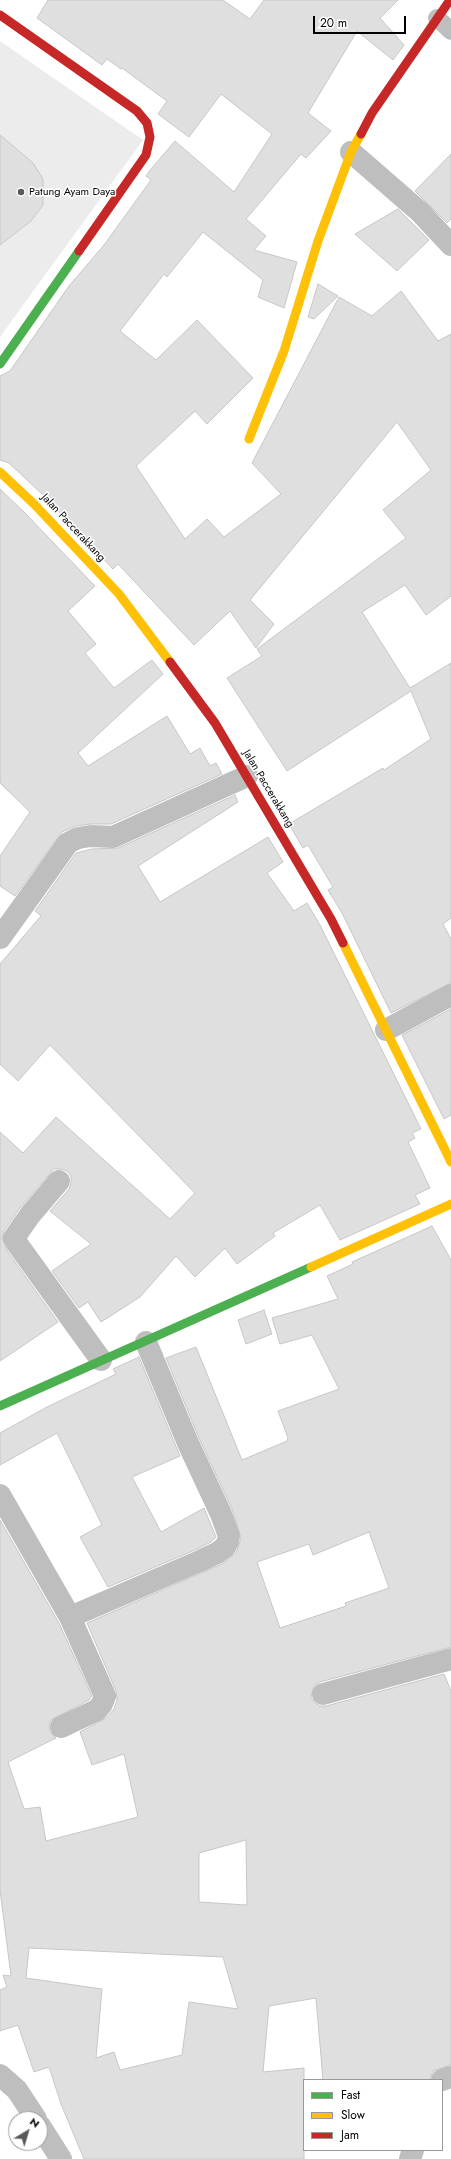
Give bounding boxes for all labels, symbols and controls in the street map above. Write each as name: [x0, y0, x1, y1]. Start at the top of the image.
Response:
scale bar: [315, 8, 408, 34]
text: 20 m: [320, 14, 347, 32]
place label: Patung Ayam Daya: [29, 185, 115, 199]
marker: Patung Ayam Daya: [16, 187, 26, 197]
street label: Jalan Paccerakkang: [38, 491, 108, 565]
street label: Jalan Paccerakkang: [240, 748, 296, 830]
legend: [303, 2079, 443, 2151]
text: Fast: [341, 2086, 360, 2104]
text: Slow: [341, 2106, 365, 2124]
north arrow: [8, 2111, 48, 2151]
text: N: [26, 2113, 43, 2131]
text: Jam: [341, 2126, 359, 2144]

